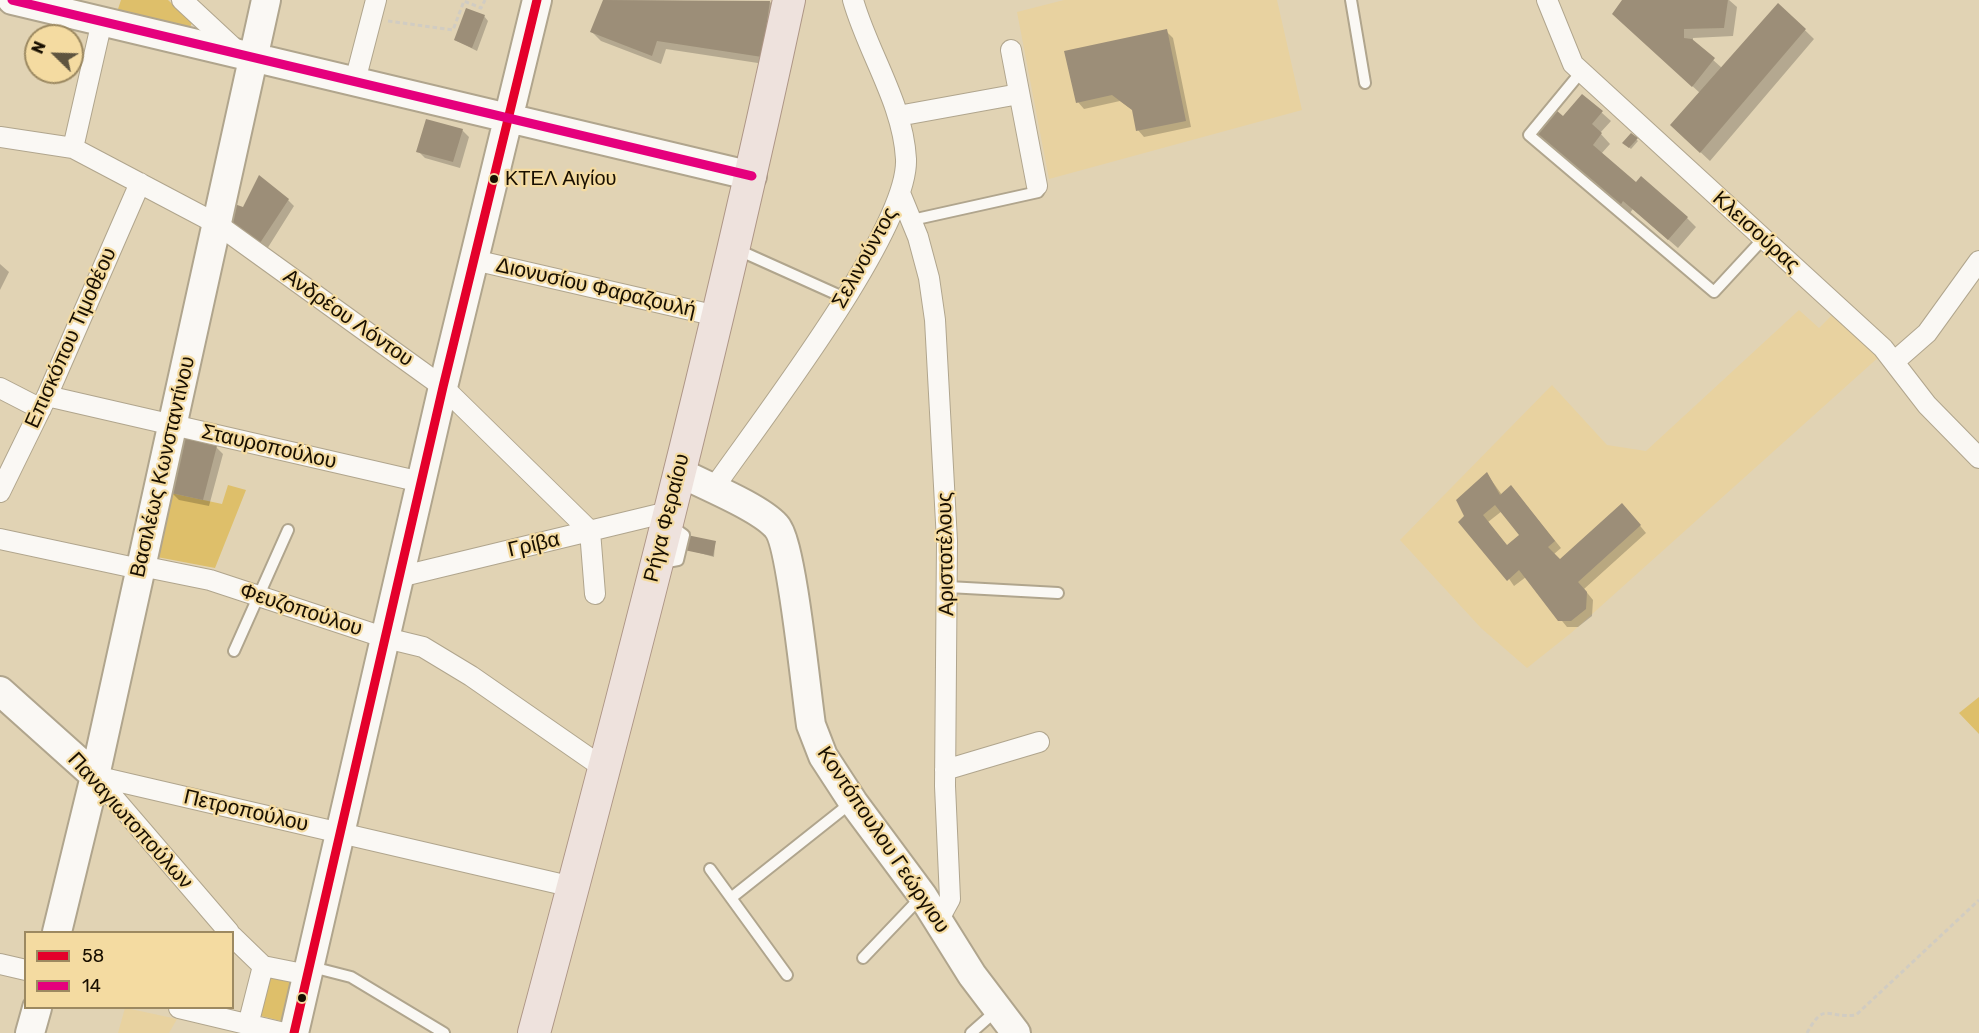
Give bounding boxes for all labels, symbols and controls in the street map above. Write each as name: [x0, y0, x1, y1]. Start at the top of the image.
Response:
north arrow: [24, 24, 84, 84]
text: N: [28, 39, 50, 57]
place label: ΚΤΕΛ Αιγίου: [505, 167, 616, 191]
marker: ΚΤΕΛ Αιγίου: [488, 173, 500, 185]
street label: Κλεισούρας: [1707, 186, 1805, 278]
street label: Σελινούντος: [827, 203, 903, 313]
street label: Επισκόπου Τιμοθέου: [20, 244, 122, 432]
street label: Διονυσίου Φαραζουλή: [494, 253, 698, 323]
street label: Ανδρέου Λόντου: [278, 264, 418, 372]
street label: Βασιλέως Κωνσταντίνου: [125, 354, 201, 580]
street label: Σταυροπούλου: [199, 419, 339, 475]
street label: Ρήγα Φεραίου: [639, 451, 695, 585]
street label: Αριστοτέλους: [932, 492, 960, 616]
street label: Γρίβα: [506, 527, 562, 563]
street label: Φευζοπούλου: [236, 578, 366, 642]
street label: Κοντόπουλου Γεώργιου: [811, 742, 955, 938]
street label: Παναγιωτοπούλων: [62, 748, 198, 894]
street label: Πετροπούλου: [181, 784, 311, 838]
legend: [24, 931, 234, 1009]
text: 58: [82, 945, 104, 967]
text: 14: [82, 975, 101, 997]
unlabelled marker: [296, 992, 308, 1004]

